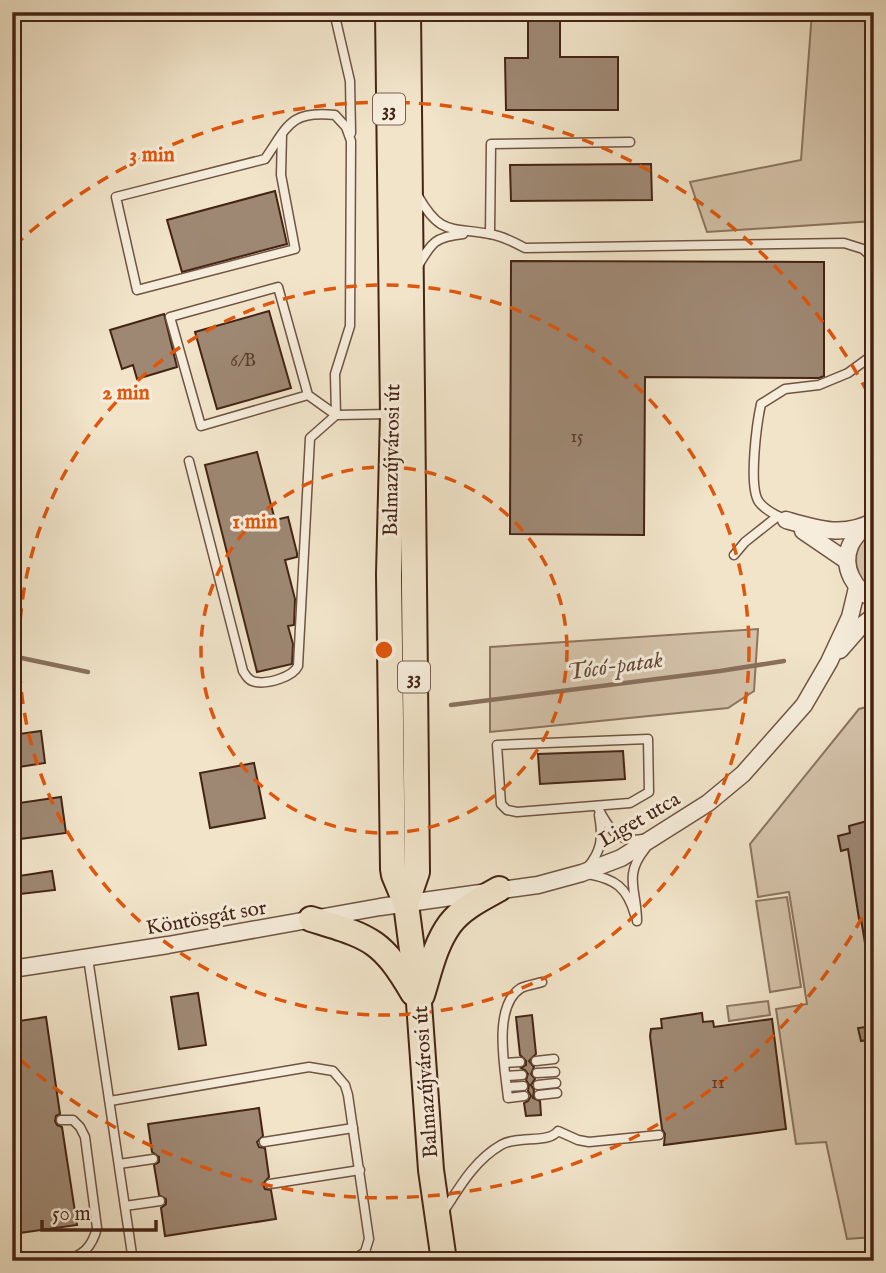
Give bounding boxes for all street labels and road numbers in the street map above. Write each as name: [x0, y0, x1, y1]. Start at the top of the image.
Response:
road number: 33: [373, 94, 405, 124]
street label: Balmazújvárosi út: [378, 383, 407, 537]
road number: 33: [398, 662, 430, 692]
street label: Liget utca: [594, 786, 686, 854]
street label: Köntösgát sor: [144, 895, 269, 942]
street label: Balmazújvárosi út: [408, 1005, 445, 1159]

